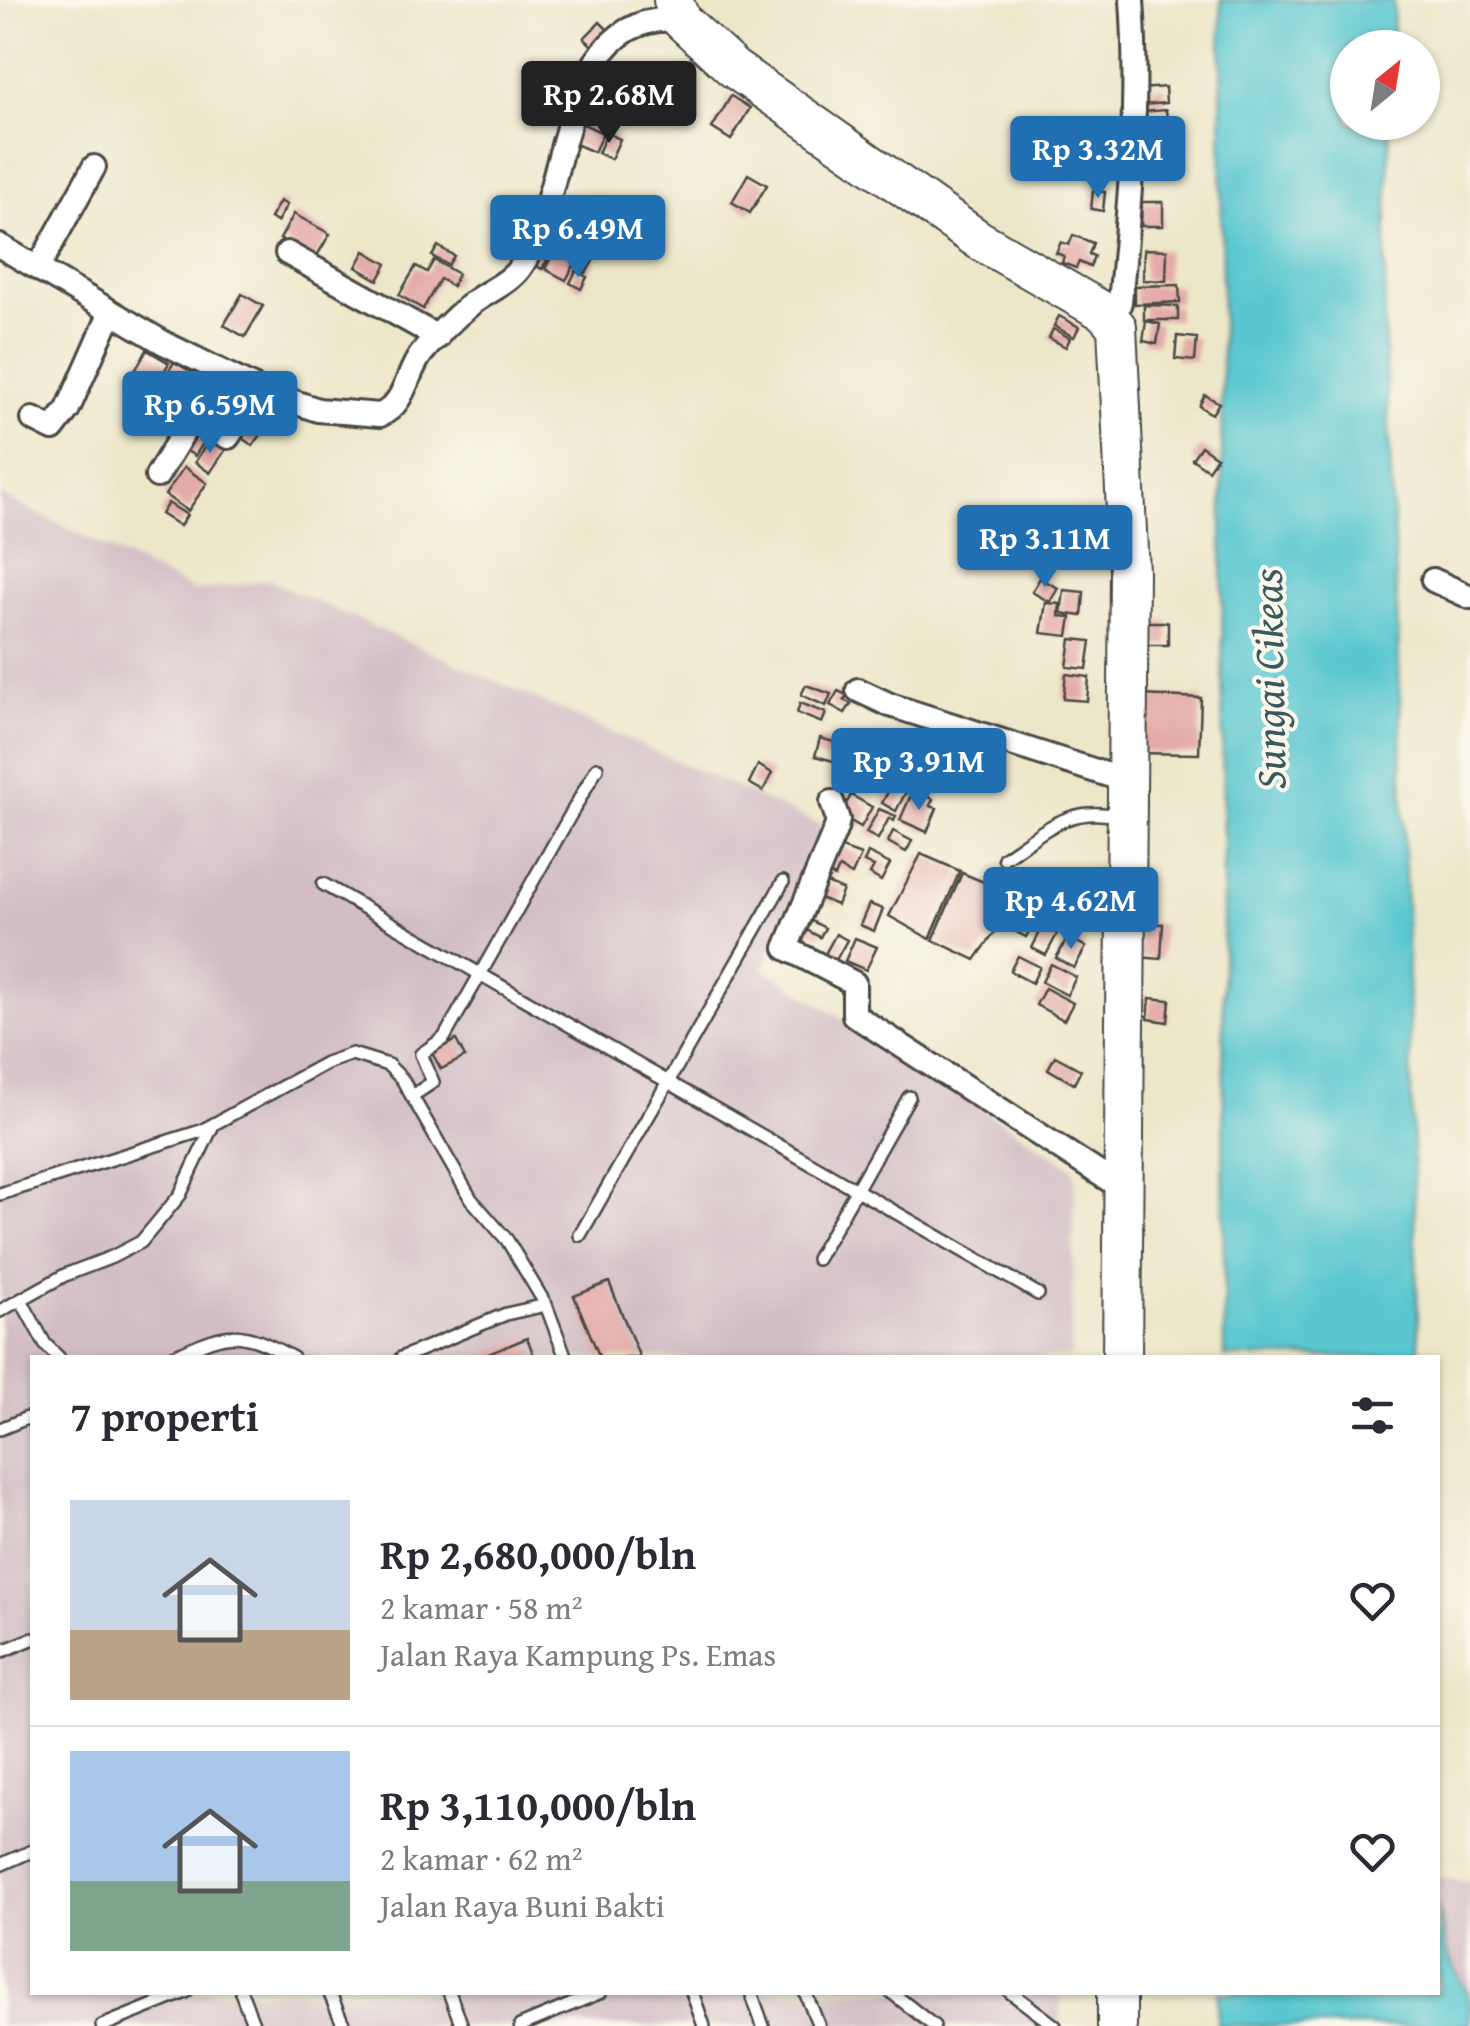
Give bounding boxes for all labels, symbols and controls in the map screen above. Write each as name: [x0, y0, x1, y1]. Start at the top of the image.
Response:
north arrow: [1330, 30, 1440, 140]
map controls: [1330, 30, 1440, 140]
pin: Rp 2.68M: [506, 61, 712, 146]
text: Rp 2.68M: [543, 70, 675, 117]
pin: Rp 3.32M: [995, 116, 1201, 201]
text: Rp 3.32M: [1032, 125, 1164, 172]
pin: Rp 6.49M: [475, 195, 681, 280]
text: Rp 6.49M: [512, 204, 644, 251]
pin: Rp 6.59M: [107, 371, 313, 456]
text: Rp 6.59M: [144, 380, 276, 427]
pin: Rp 3.11M: [942, 505, 1148, 590]
text: Rp 3.11M: [979, 514, 1111, 561]
water label: Sungai Cikeas: [1236, 568, 1300, 790]
pin: Rp 3.91M: [816, 728, 1022, 813]
text: Rp 3.91M: [853, 737, 985, 784]
pin: Rp 4.62M: [968, 867, 1174, 952]
text: Rp 4.62M: [1005, 876, 1137, 923]
text: 7 properti: [70, 1385, 259, 1446]
icon: filters: [1345, 1388, 1400, 1443]
text: Rp 2,680,000/bln: [380, 1523, 696, 1584]
icon: home: [150, 1540, 270, 1660]
icon: heart: [1345, 1573, 1400, 1628]
text: 2 kamar · 58 m²: [380, 1584, 582, 1631]
text: Jalan Raya Kampung Ps. Emas: [380, 1631, 776, 1678]
text: Rp 3,110,000/bln: [380, 1774, 696, 1835]
icon: home: [150, 1791, 270, 1911]
icon: heart: [1345, 1824, 1400, 1879]
text: 2 kamar · 62 m²: [380, 1835, 582, 1882]
text: Jalan Raya Buni Bakti: [380, 1882, 665, 1929]

